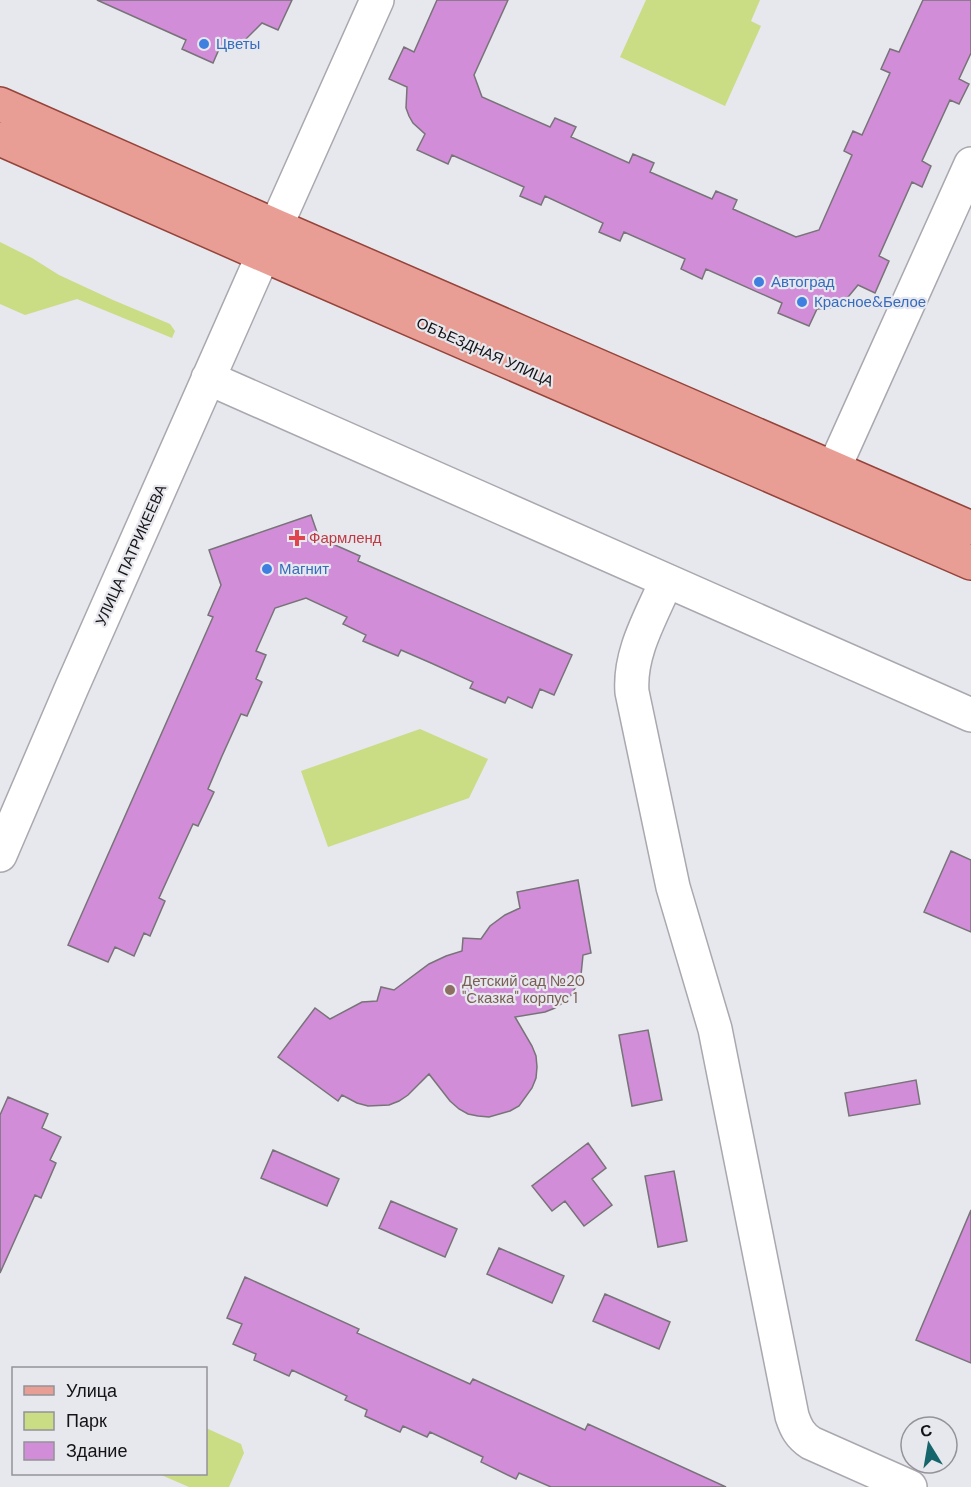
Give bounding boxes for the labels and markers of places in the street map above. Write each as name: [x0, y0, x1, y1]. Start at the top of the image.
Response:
place label: Цветы: [216, 34, 260, 54]
marker: Цветы: [197, 37, 211, 51]
place label: Автоград: [771, 272, 835, 292]
marker: Автоград: [752, 275, 766, 289]
place label: Красное&Белое: [814, 292, 926, 312]
marker: Красное&Белое: [795, 295, 809, 309]
place label: Фармленд: [309, 528, 382, 548]
marker: Фармленд: [290, 531, 304, 545]
place label: Магнит: [279, 559, 329, 579]
marker: Магнит: [260, 562, 274, 576]
place label: Детский сад №20 "Сказка" корпус 1: [462, 971, 585, 1008]
marker: Детский сад №20 "Сказка" корпус 1: [443, 983, 457, 997]

